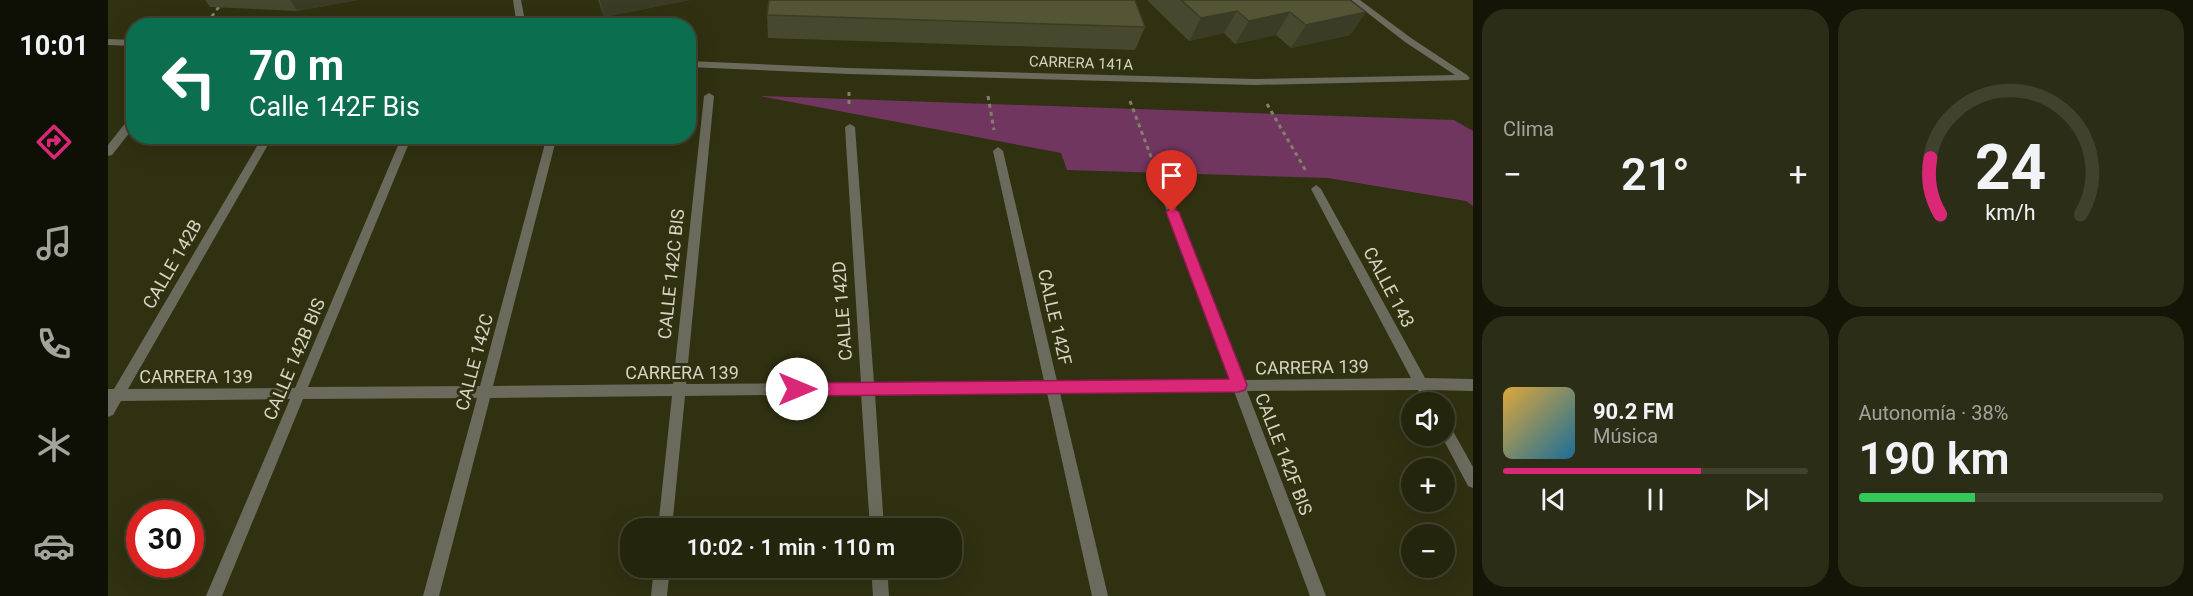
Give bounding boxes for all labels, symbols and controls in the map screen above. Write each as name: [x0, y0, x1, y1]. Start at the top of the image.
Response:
text: 10:01: [19, 30, 89, 62]
text: 70 m: [249, 41, 344, 90]
icon: left: [150, 42, 228, 120]
street label: CARRERA 141A: [1029, 52, 1134, 74]
text: Calle 142F Bis: [249, 91, 420, 123]
text: Clima: [1503, 117, 1554, 141]
icon: directions: [33, 121, 75, 163]
text: 24: [1975, 131, 2047, 204]
text: 21°: [1621, 148, 1690, 201]
pin: [1146, 150, 1197, 212]
text: −: [1503, 155, 1522, 194]
text: +: [1789, 155, 1808, 194]
icon: arrive: [1155, 159, 1188, 192]
text: km/h: [1986, 200, 2036, 225]
street label: CALLE 142C BIS: [654, 208, 688, 340]
street label: CALLE 142B: [138, 216, 206, 312]
icon: music: [33, 222, 75, 264]
street label: CALLE 143: [1359, 243, 1419, 331]
street label: CALLE 142D: [828, 261, 856, 361]
street label: CALLE 142F: [1034, 267, 1076, 367]
street label: CALLE 142B BIS: [259, 295, 329, 423]
street label: CALLE 142C: [451, 311, 497, 413]
icon: phone: [33, 323, 75, 365]
street label: CARRERA 139: [1255, 356, 1369, 378]
position arrow: [765, 357, 829, 421]
street label: CARRERA 139: [625, 362, 739, 383]
street label: CARRERA 139: [139, 366, 253, 387]
street label: CALLE 142F BIS: [1251, 390, 1317, 518]
map controls: [1401, 392, 1455, 578]
button: sound: [1401, 392, 1455, 446]
text: 90.2 FM: [1593, 399, 1674, 424]
text: Autonomía · 38%: [1859, 401, 2008, 425]
icon: climate: [33, 424, 75, 466]
text: Música: [1593, 424, 1658, 448]
text: 190 km: [1859, 432, 2010, 485]
button: +: [1401, 458, 1455, 512]
icon: previous: [1537, 483, 1570, 516]
icon: pause: [1639, 483, 1672, 516]
icon: next: [1740, 483, 1773, 516]
speed limit sign: 30: [126, 500, 204, 578]
button: −: [1401, 524, 1455, 578]
icon: car: [33, 525, 75, 567]
text: 10:02 · 1 min · 110 m: [687, 535, 895, 560]

